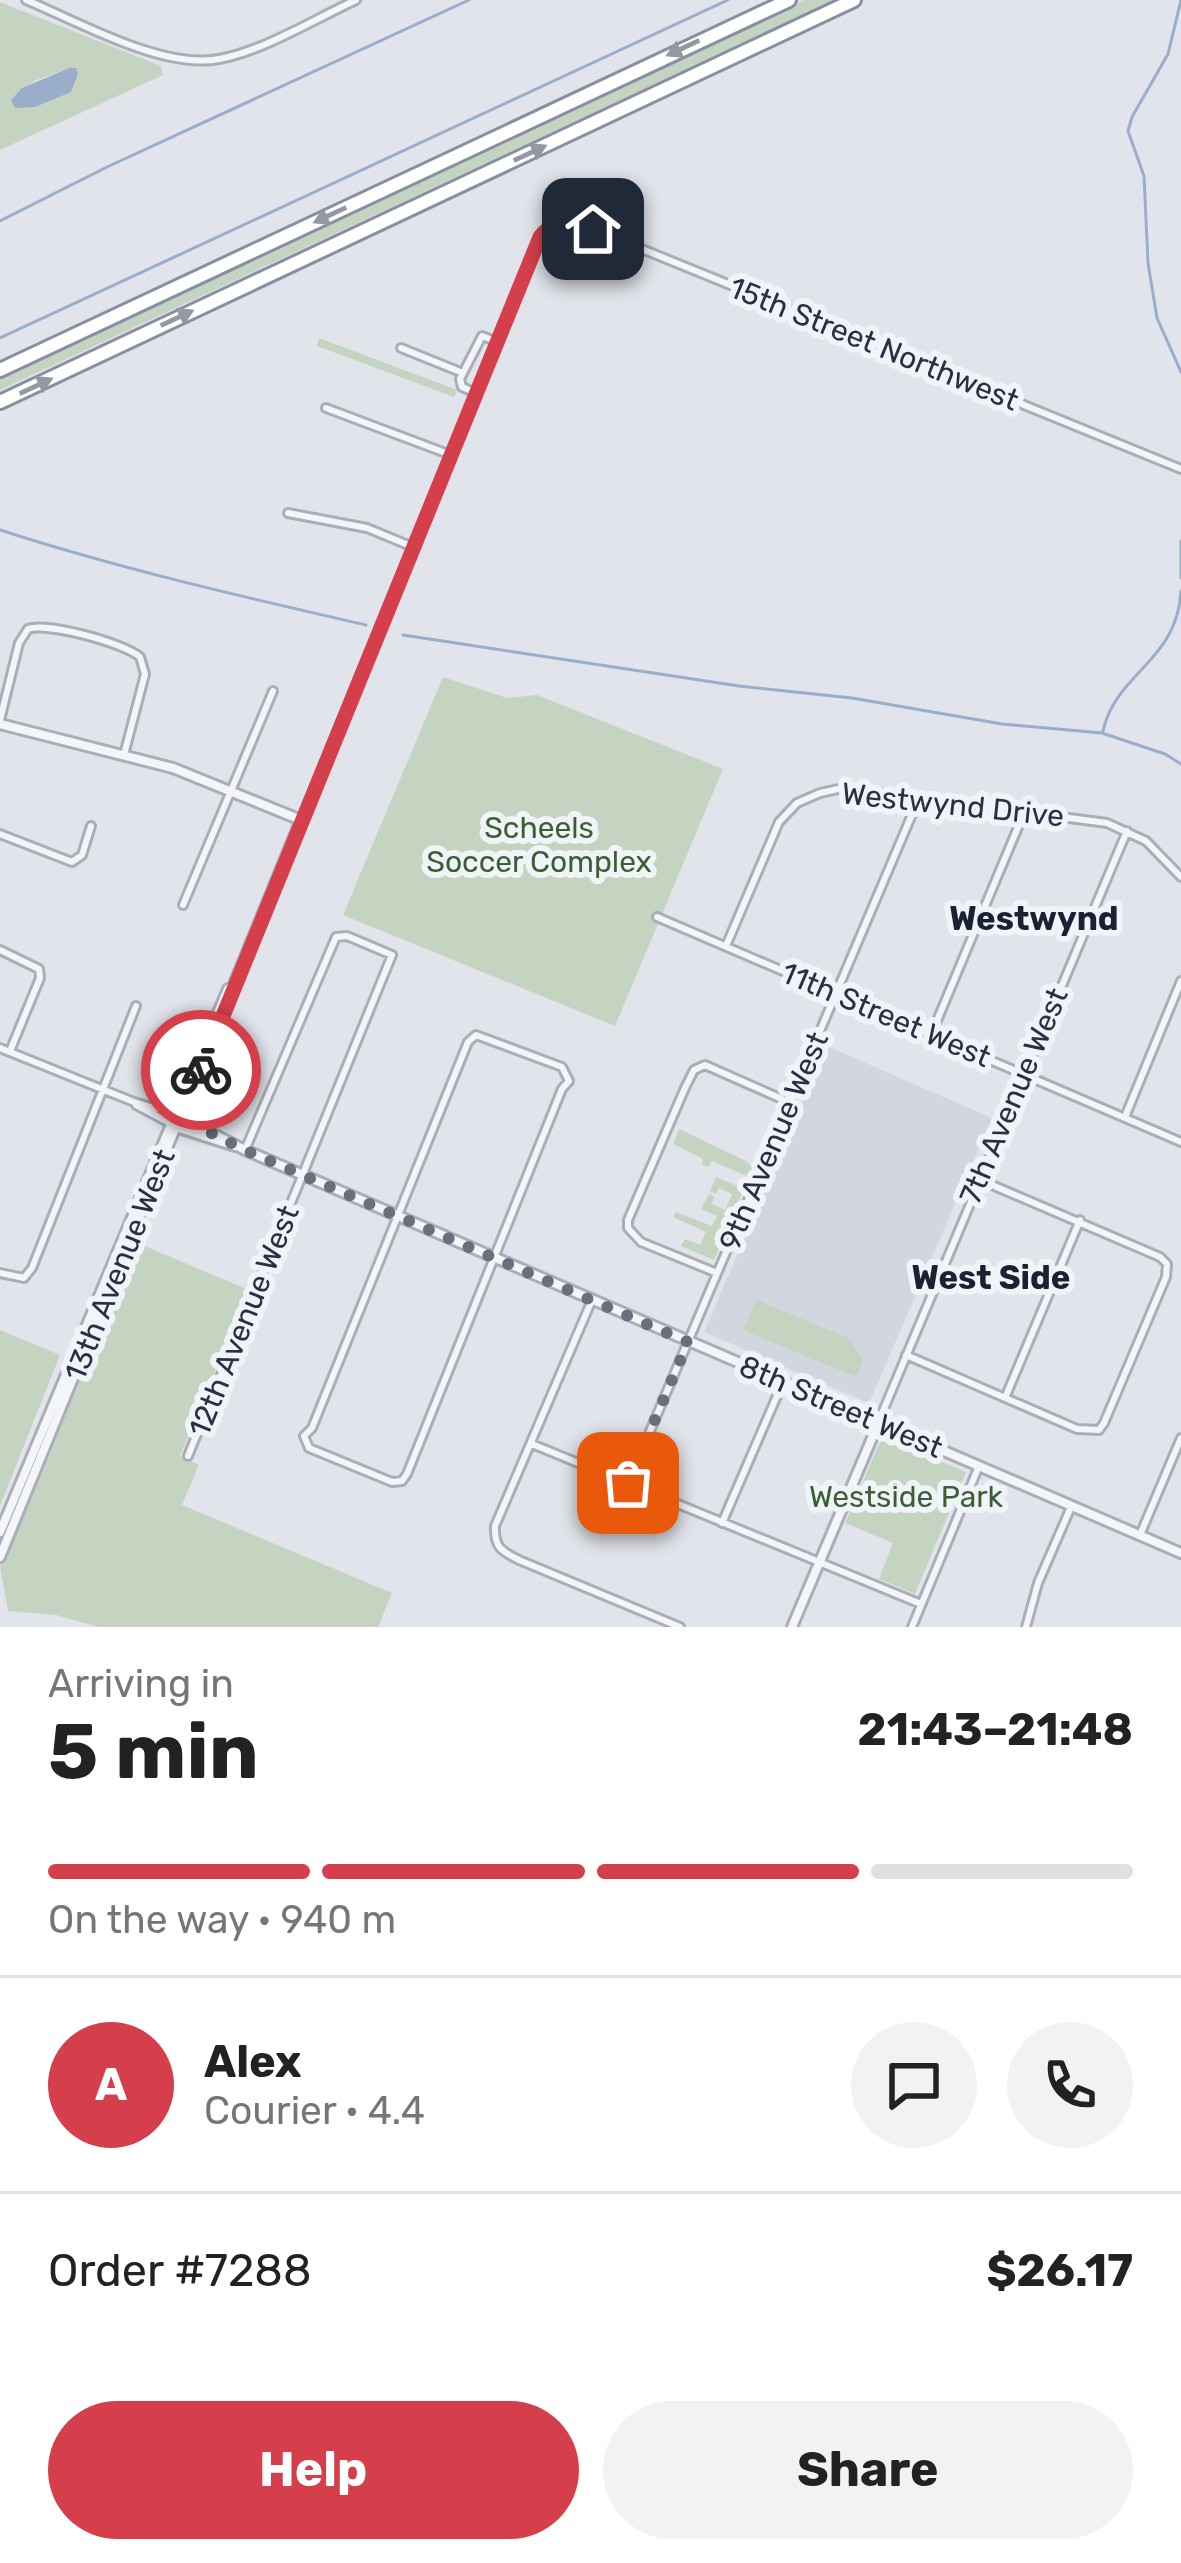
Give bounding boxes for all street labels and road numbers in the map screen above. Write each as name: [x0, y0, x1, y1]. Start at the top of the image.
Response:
street label: 15th Street Northwest: [724, 269, 1024, 419]
street label: Westwynd Drive: [840, 775, 1066, 835]
street label: 11th Street West: [776, 955, 996, 1075]
street label: 7th Avenue West: [952, 982, 1076, 1209]
street label: 9th Avenue West: [712, 1026, 836, 1256]
street label: 13th Avenue West: [57, 1144, 183, 1386]
street label: 12th Avenue West: [181, 1200, 307, 1442]
street label: 8th Street West: [734, 1348, 948, 1466]

